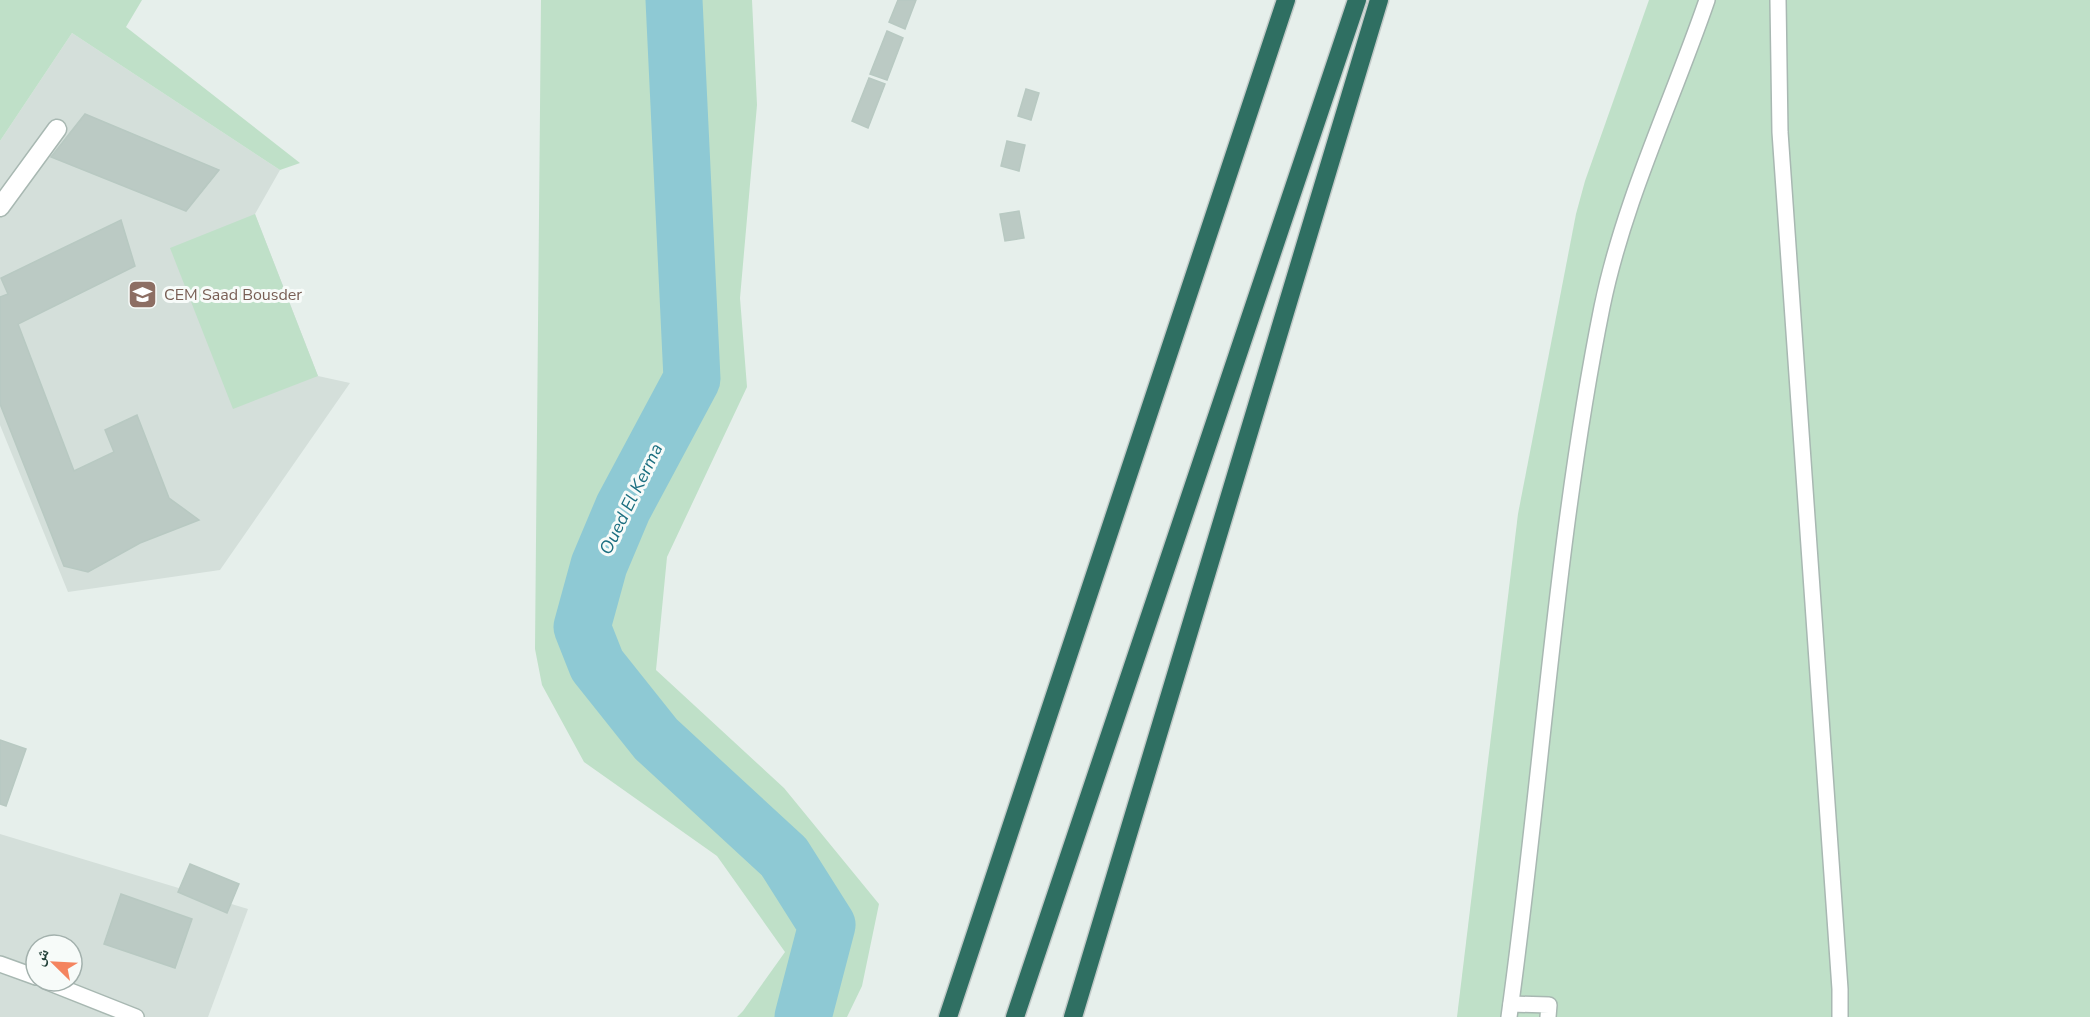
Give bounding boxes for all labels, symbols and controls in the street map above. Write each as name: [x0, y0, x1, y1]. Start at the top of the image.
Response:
school or university icon: CEM Saad Bousder: [127, 279, 159, 311]
place label: CEM Saad Bousder: [164, 284, 302, 306]
water label: Oued El Kerma: [594, 439, 668, 559]
north arrow: [24, 933, 84, 993]
text: ش: [28, 945, 55, 970]

